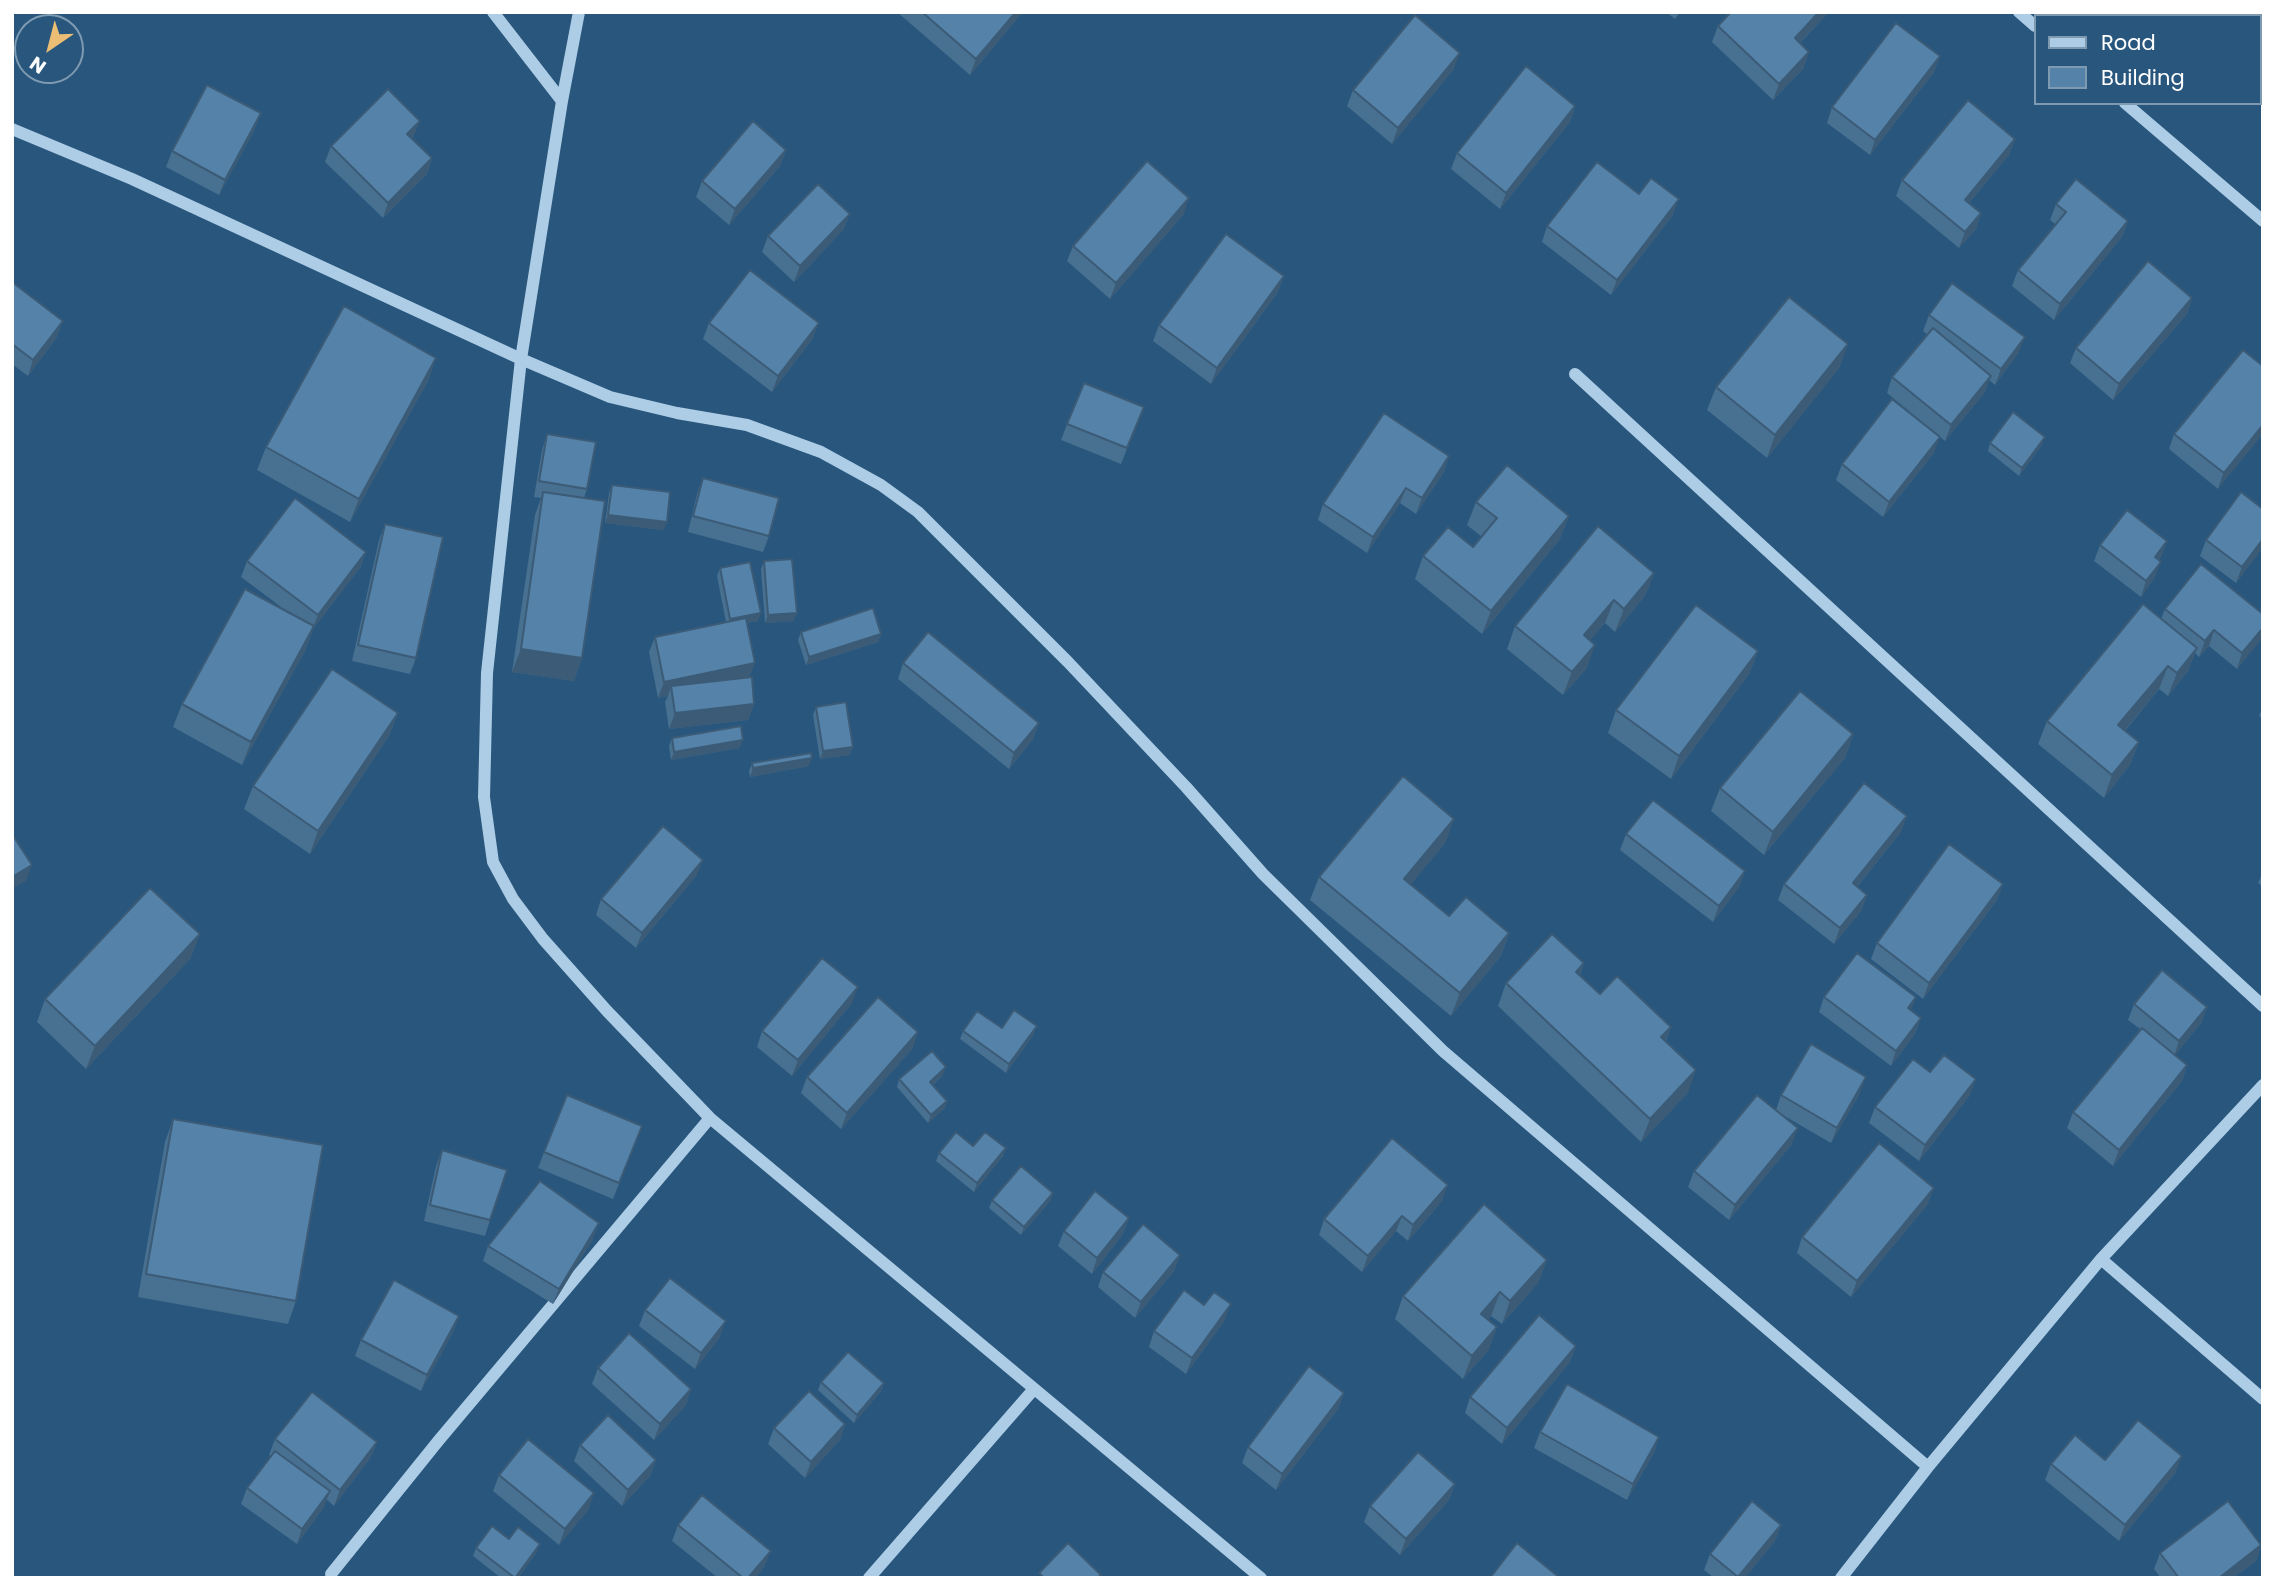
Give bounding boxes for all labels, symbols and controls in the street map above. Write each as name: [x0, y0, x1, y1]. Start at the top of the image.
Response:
north arrow: [14, 14, 84, 84]
legend: [2034, 14, 2261, 105]
text: Road: [2101, 28, 2156, 57]
text: N: [24, 50, 51, 80]
text: Building: [2101, 63, 2185, 92]

